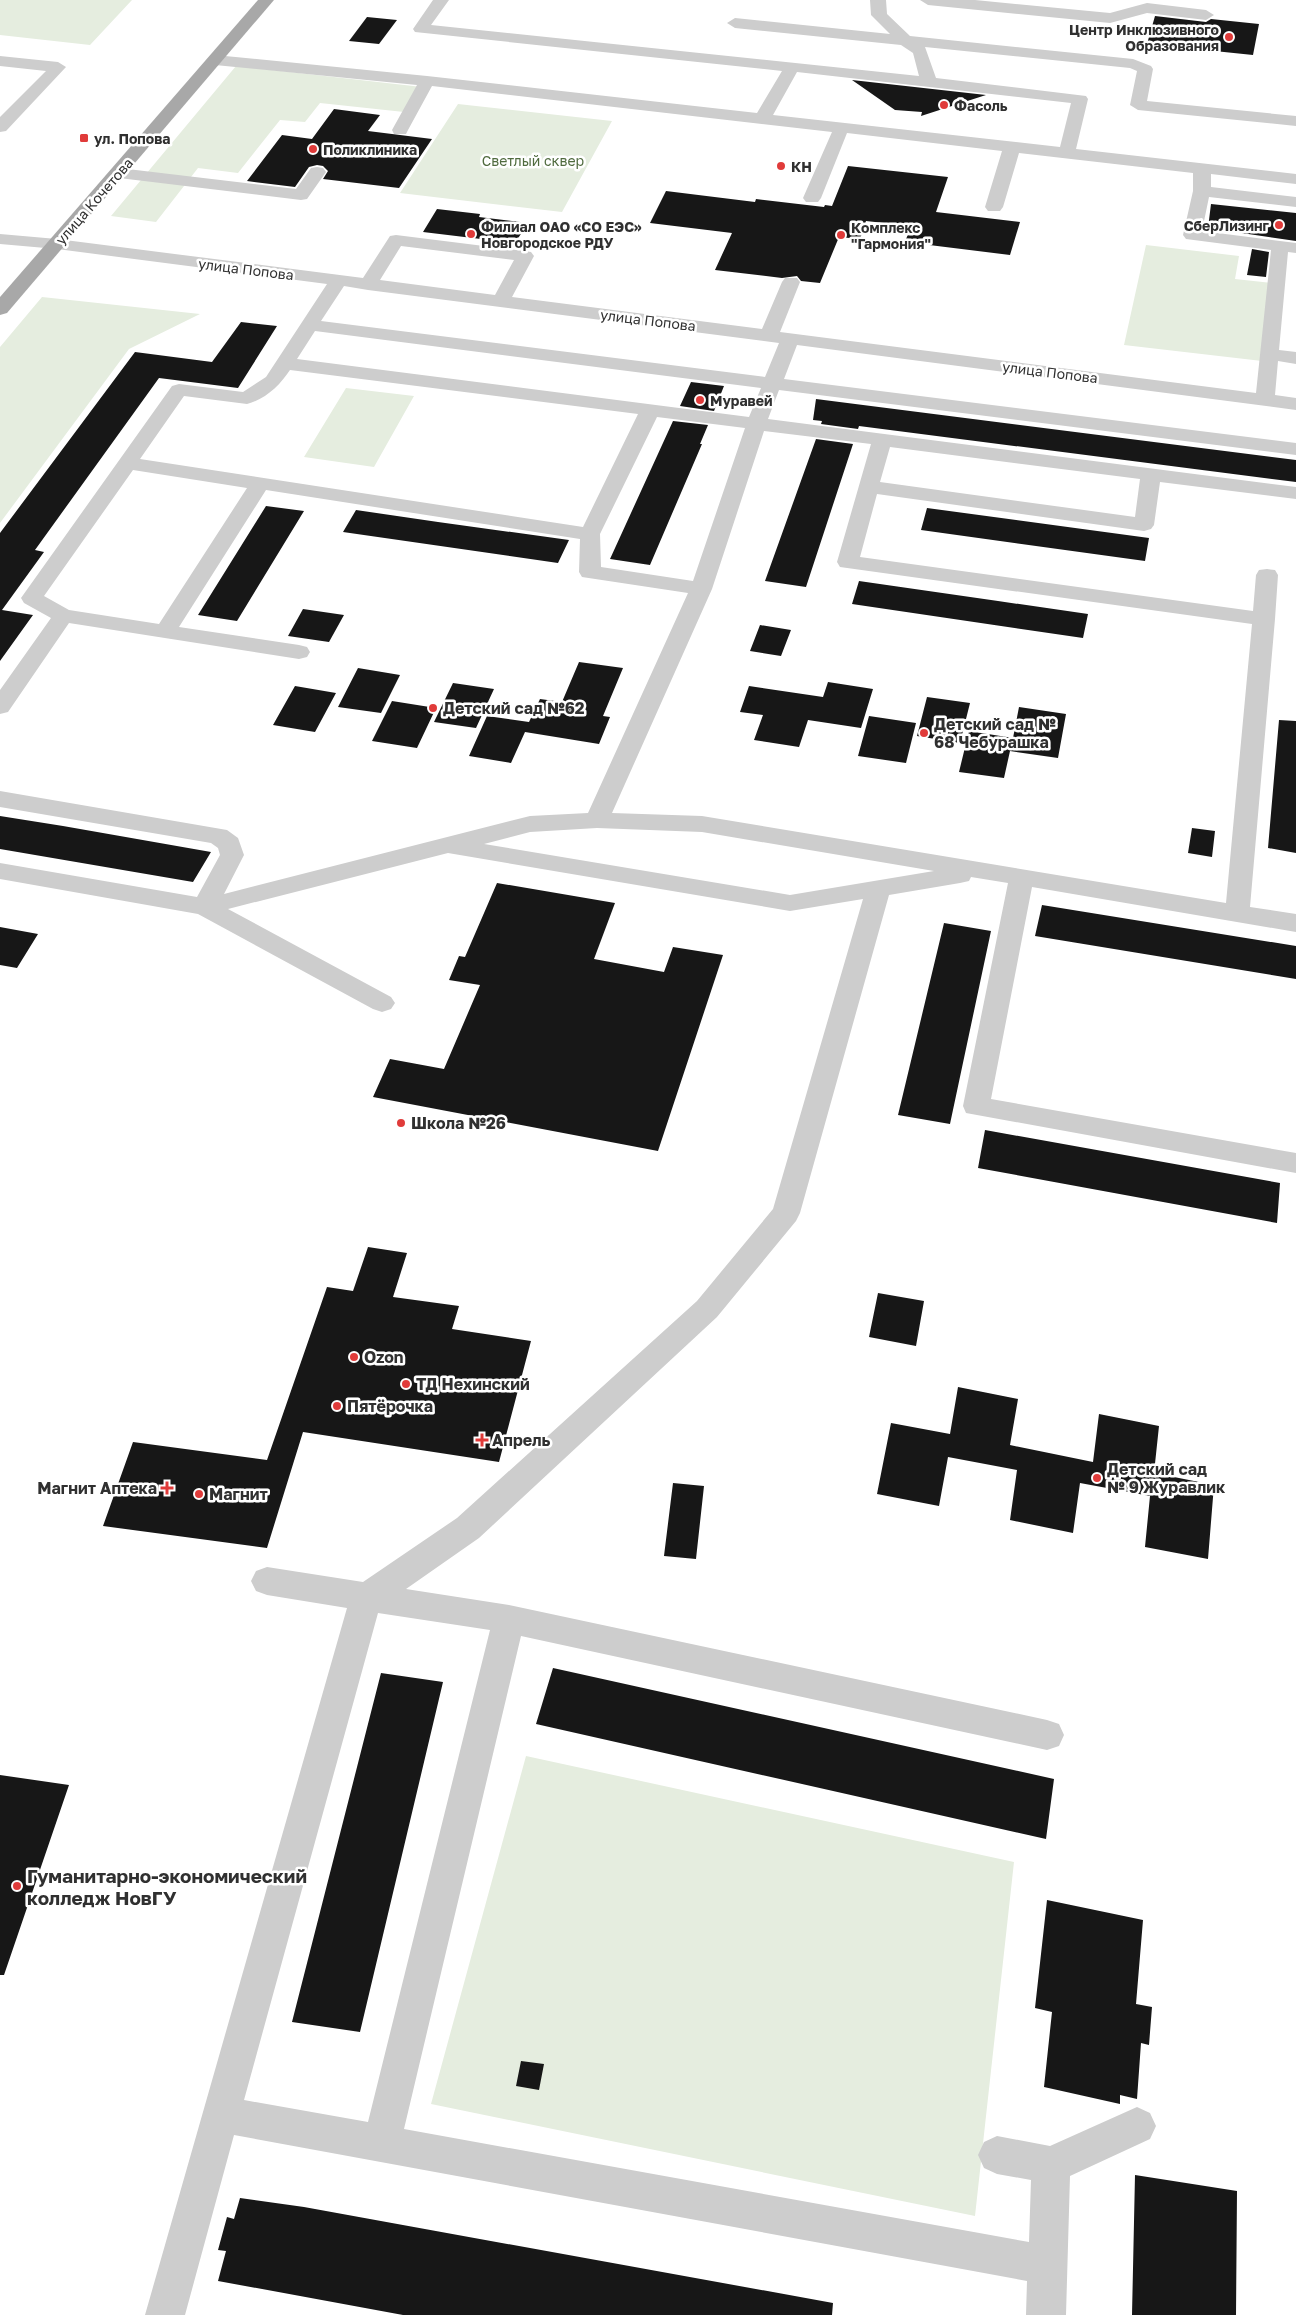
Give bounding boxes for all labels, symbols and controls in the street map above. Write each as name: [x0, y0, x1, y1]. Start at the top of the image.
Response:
place label: Центр Инклюзивного Образования: [1069, 21, 1219, 54]
marker: Центр Инклюзивного Образования: [1223, 31, 1235, 43]
place label: Фасоль: [954, 97, 1008, 114]
marker: Фасоль: [938, 99, 950, 111]
place label: ул. Попова: [94, 130, 170, 147]
marker: ул. Попова: [78, 132, 90, 144]
place label: Поликлиника: [323, 141, 417, 158]
marker: Поликлиника: [307, 143, 319, 155]
park label: Светлый сквер: [482, 152, 584, 169]
street label: улица Кочетова: [52, 154, 136, 248]
place label: КН: [791, 158, 812, 175]
marker: КН: [775, 160, 787, 172]
place label: СберЛизинг: [1184, 217, 1270, 234]
place label: Филиал ОАО «СО ЕЭС» Новгородское РДУ: [481, 218, 642, 251]
place label: Комплекс "Гармония": [851, 219, 931, 252]
marker: СберЛизинг: [1273, 219, 1285, 231]
marker: Филиал ОАО «СО ЕЭС» Новгородское РДУ: [465, 228, 477, 240]
marker: Комплекс "Гармония": [835, 229, 847, 241]
street label: улица Попова: [197, 255, 295, 283]
street label: улица Попова: [599, 306, 697, 334]
street label: улица Попова: [1001, 358, 1099, 386]
place label: Муравей: [710, 392, 773, 409]
marker: Муравей: [694, 394, 706, 406]
place label: Детский сад №62: [443, 698, 585, 718]
marker: Детский сад №62: [427, 702, 439, 714]
place label: Детский сад № 68 Чебурашка: [934, 714, 1056, 752]
marker: Детский сад № 68 Чебурашка: [918, 727, 930, 739]
place label: Школа №26: [411, 1113, 506, 1133]
marker: Школа №26: [395, 1117, 407, 1129]
place label: Ozon: [364, 1347, 404, 1367]
marker: Ozon: [348, 1351, 360, 1363]
place label: ТД Нехинский: [416, 1374, 530, 1394]
marker: ТД Нехинский: [400, 1378, 412, 1390]
place label: Пятёрочка: [347, 1396, 433, 1416]
marker: Пятёрочка: [331, 1400, 343, 1412]
place label: Апрель: [492, 1430, 551, 1450]
marker: Апрель: [476, 1434, 488, 1446]
place label: Детский сад № 9 Журавлик: [1107, 1459, 1226, 1497]
marker: Детский сад № 9 Журавлик: [1091, 1472, 1103, 1484]
place label: Магнит Аптека: [37, 1478, 157, 1498]
marker: Магнит Аптека: [161, 1482, 173, 1494]
place label: Магнит: [209, 1484, 268, 1504]
marker: Магнит: [193, 1488, 205, 1500]
place label: Гуманитарно-экономический колледж НовГУ: [27, 1864, 307, 1909]
marker: Гуманитарно-экономический колледж НовГУ: [11, 1880, 23, 1892]

